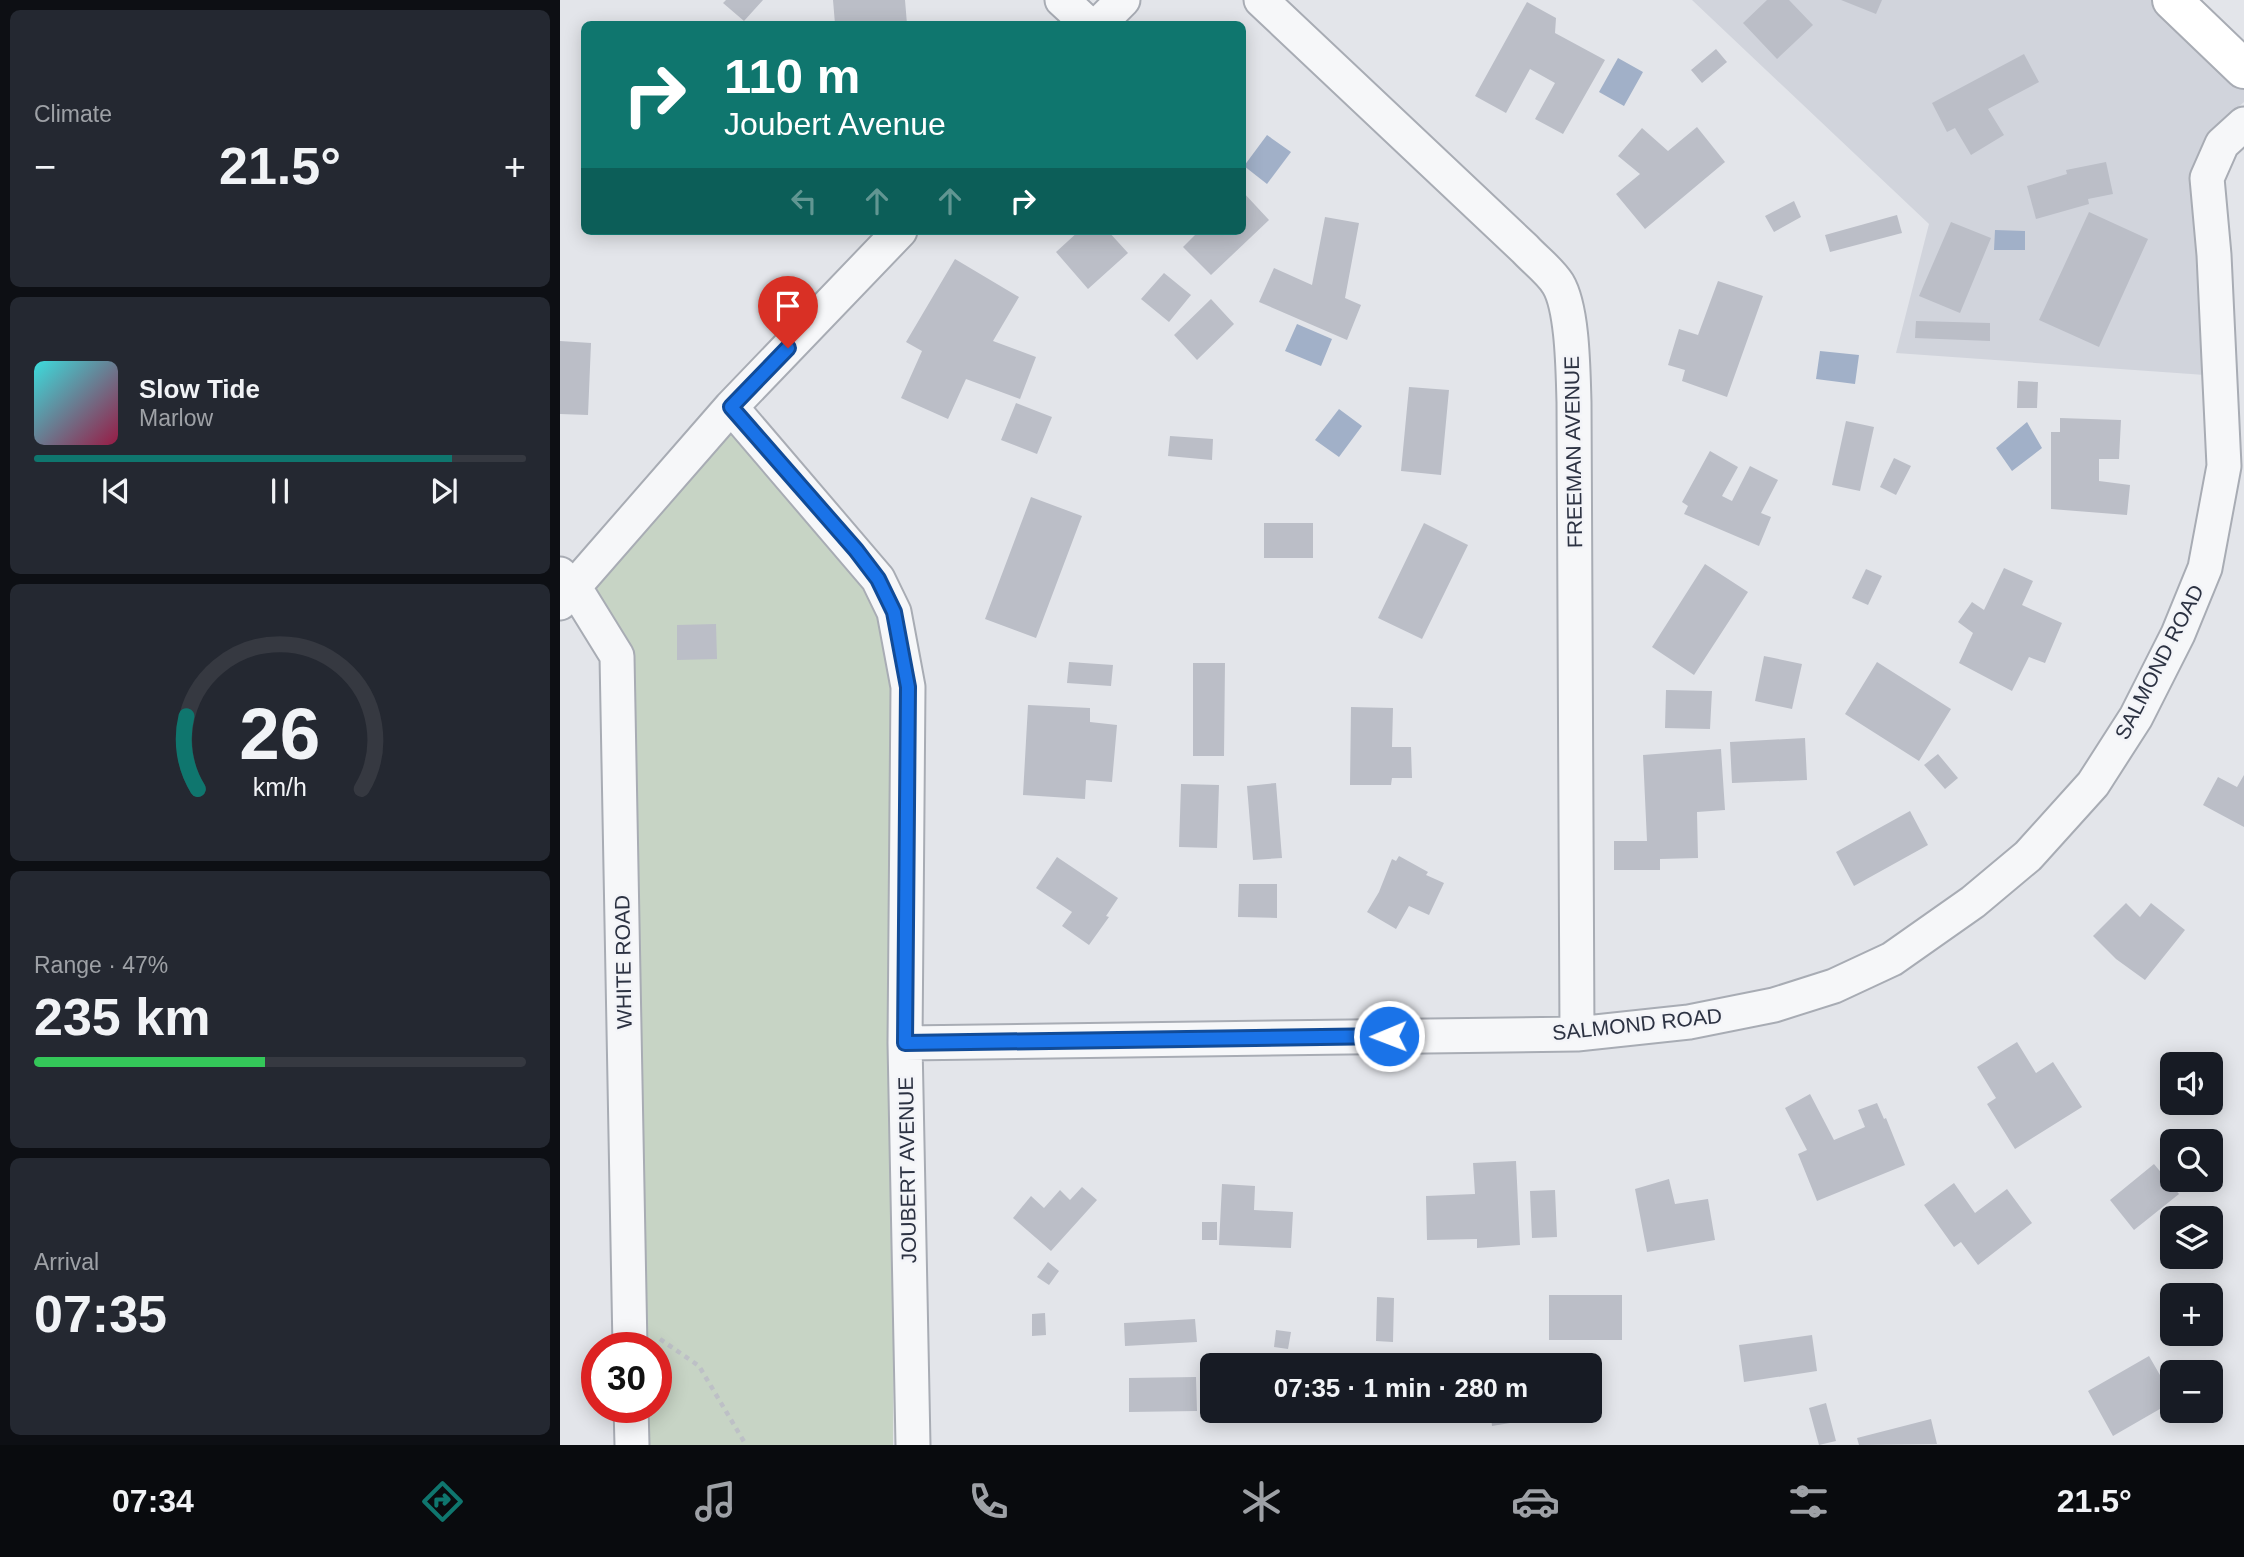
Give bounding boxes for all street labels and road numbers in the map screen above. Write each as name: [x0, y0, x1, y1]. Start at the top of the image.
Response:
street label: FREEMAN AVENUE: [1560, 356, 1586, 548]
street label: SALMOND ROAD: [2110, 581, 2208, 743]
street label: WHITE ROAD: [610, 895, 636, 1029]
street label: SALMOND ROAD: [1551, 1004, 1723, 1044]
street label: JOUBERT AVENUE: [894, 1076, 920, 1264]

